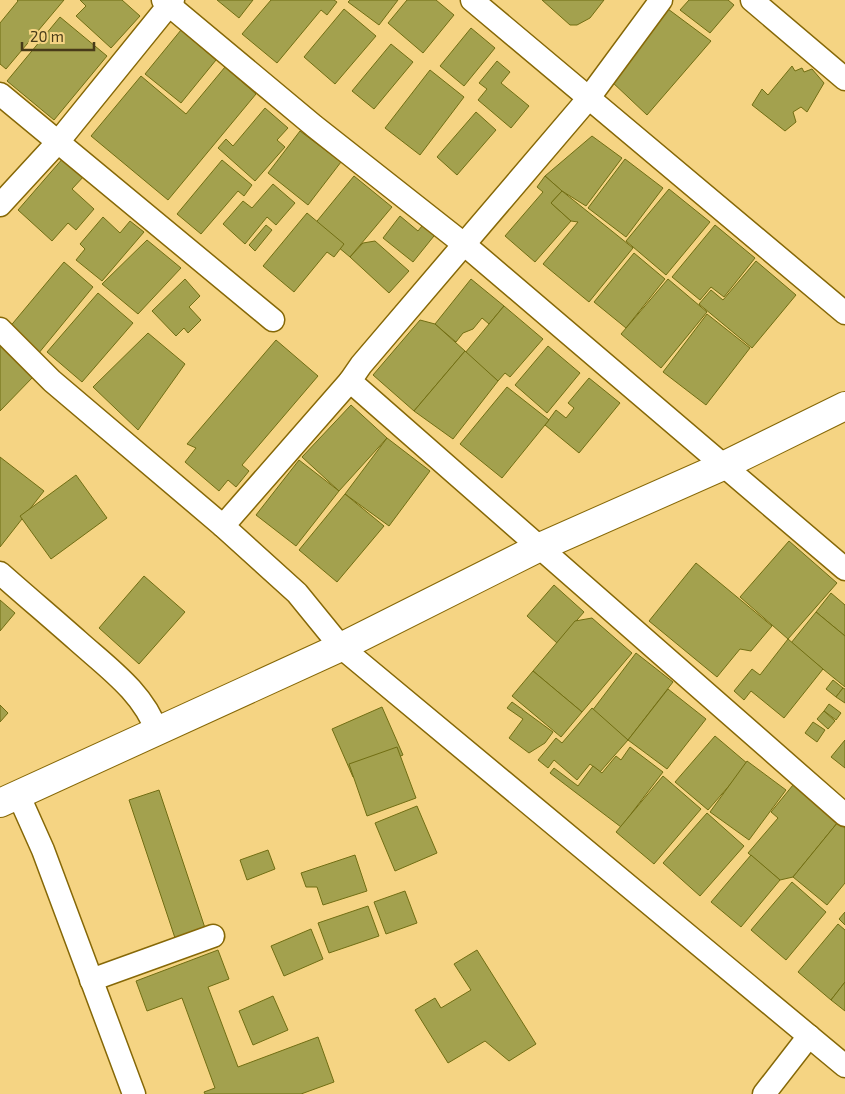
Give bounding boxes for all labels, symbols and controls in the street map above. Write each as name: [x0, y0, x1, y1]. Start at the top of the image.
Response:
scale bar: [22, 20, 95, 52]
text: 20 m: [30, 27, 64, 45]

